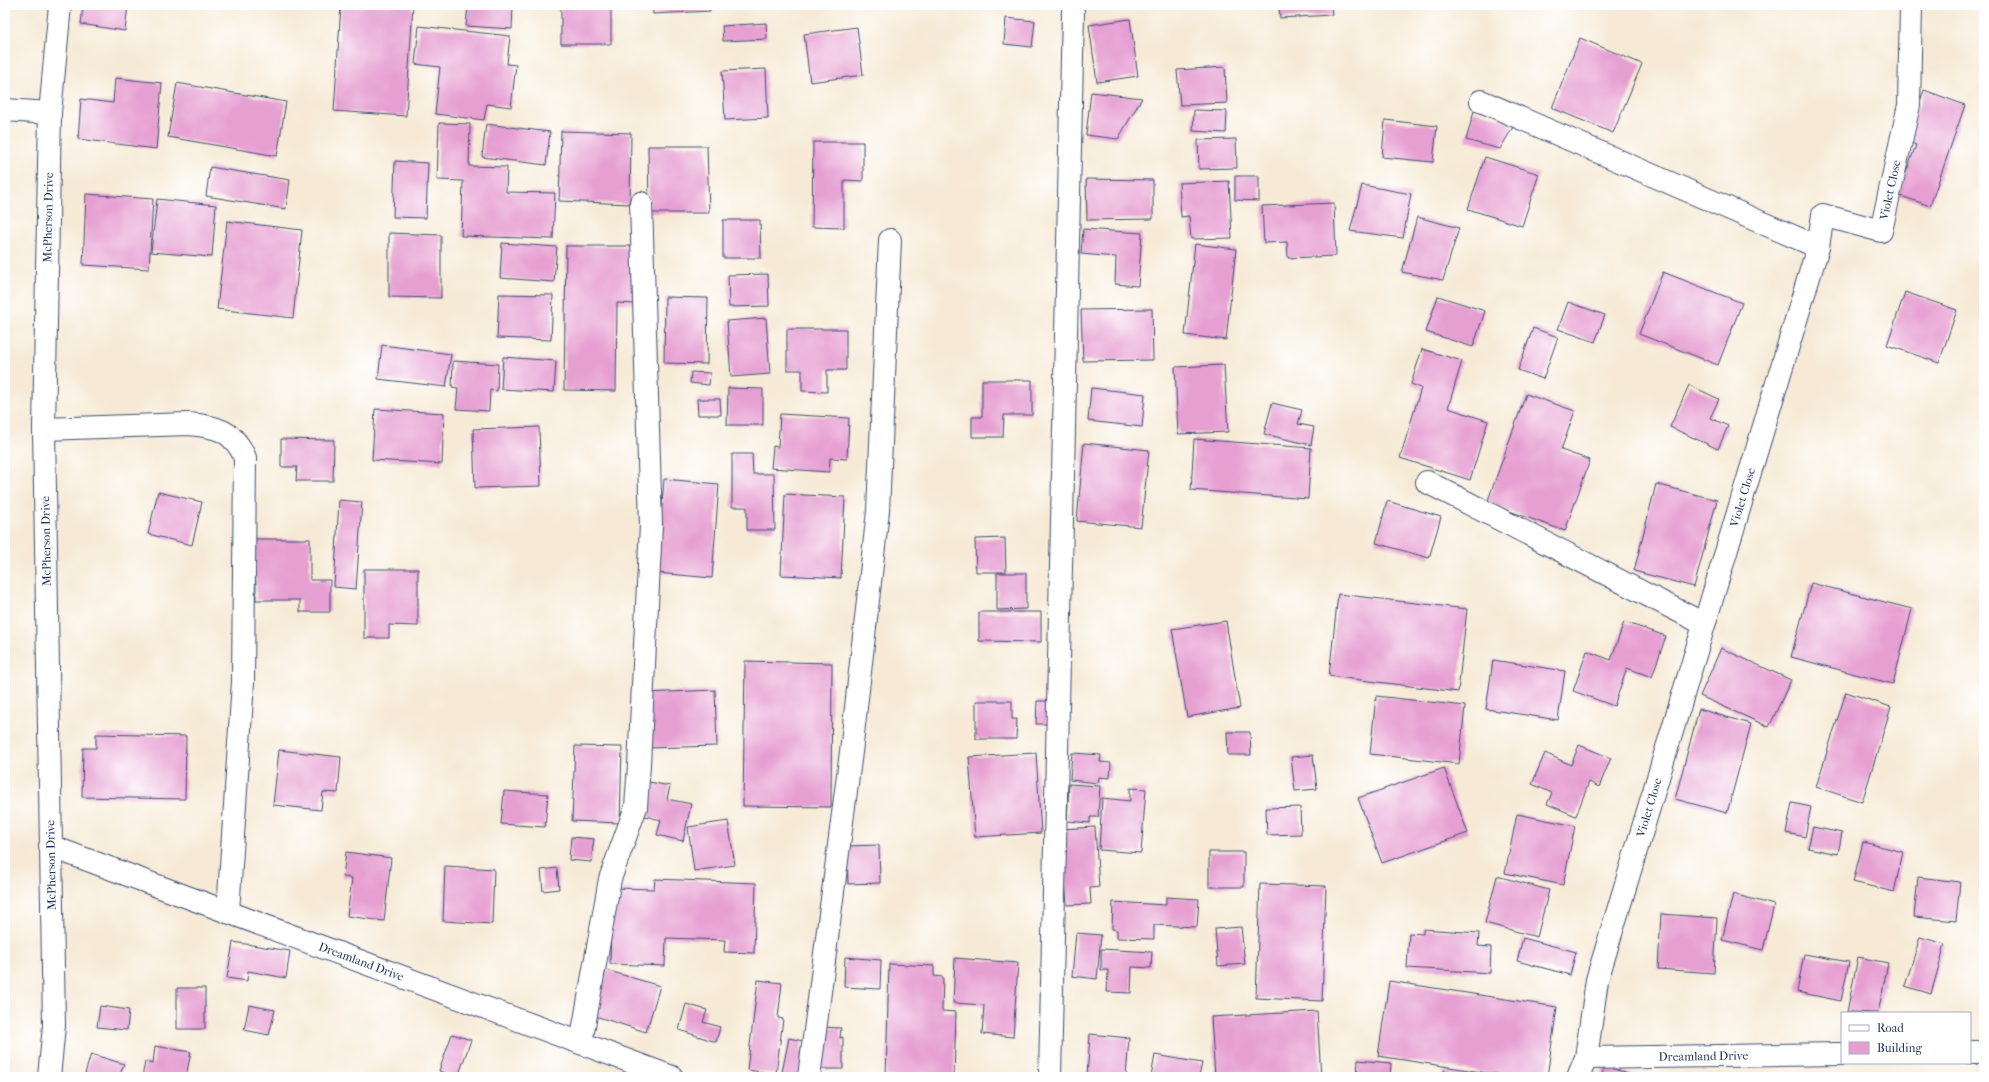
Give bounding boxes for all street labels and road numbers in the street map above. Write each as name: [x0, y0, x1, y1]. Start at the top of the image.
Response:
street label: Violet Close: [1876, 159, 1904, 222]
street label: McPherson Drive: [40, 172, 56, 263]
street label: Violet Close: [1727, 466, 1758, 529]
street label: McPherson Drive: [38, 496, 54, 586]
street label: Violet Close: [1633, 776, 1665, 840]
street label: McPherson Drive: [43, 820, 59, 910]
street label: Dreamland Drive: [317, 939, 406, 984]
street label: Dreamland Drive: [1658, 1048, 1749, 1064]

